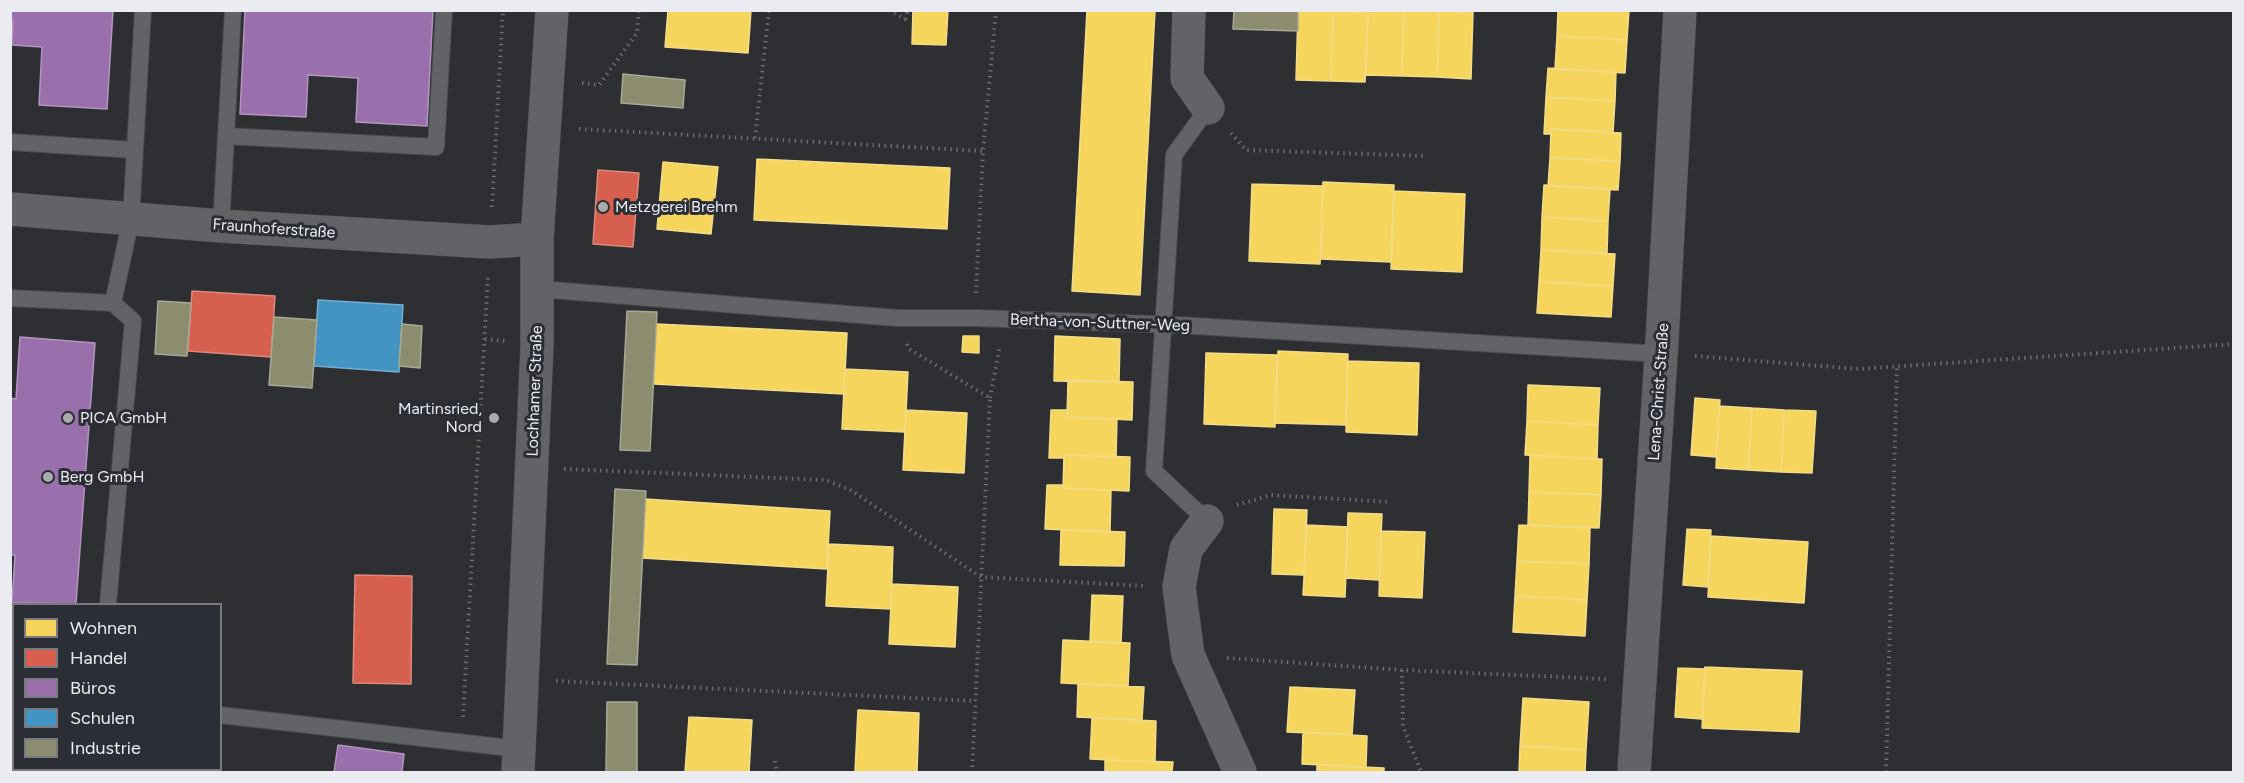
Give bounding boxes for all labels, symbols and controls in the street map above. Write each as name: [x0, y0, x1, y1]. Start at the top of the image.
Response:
place label: Metzgerei Brehm: [615, 197, 738, 217]
marker: Metzgerei Brehm: [596, 200, 610, 214]
street label: Fraunhoferstraße: [212, 215, 336, 243]
street label: Bertha-von-Suttner-Weg: [1010, 310, 1190, 336]
street label: Lena-Christ-Straße: [1645, 323, 1673, 461]
street label: Lochhamer Straße: [523, 325, 547, 457]
place label: Martinsried, Nord: [398, 399, 482, 437]
place label: PICA GmbH: [80, 408, 167, 428]
marker: PICA GmbH: [61, 411, 75, 425]
marker: Martinsried, Nord: [487, 411, 501, 425]
place label: Berg GmbH: [60, 467, 144, 487]
marker: Berg GmbH: [41, 470, 55, 484]
legend: [12, 603, 222, 771]
text: Wohnen: [70, 617, 137, 639]
text: Handel: [70, 647, 127, 669]
text: Büros: [70, 677, 116, 699]
text: Schulen: [70, 707, 135, 729]
text: Industrie: [70, 737, 141, 759]

